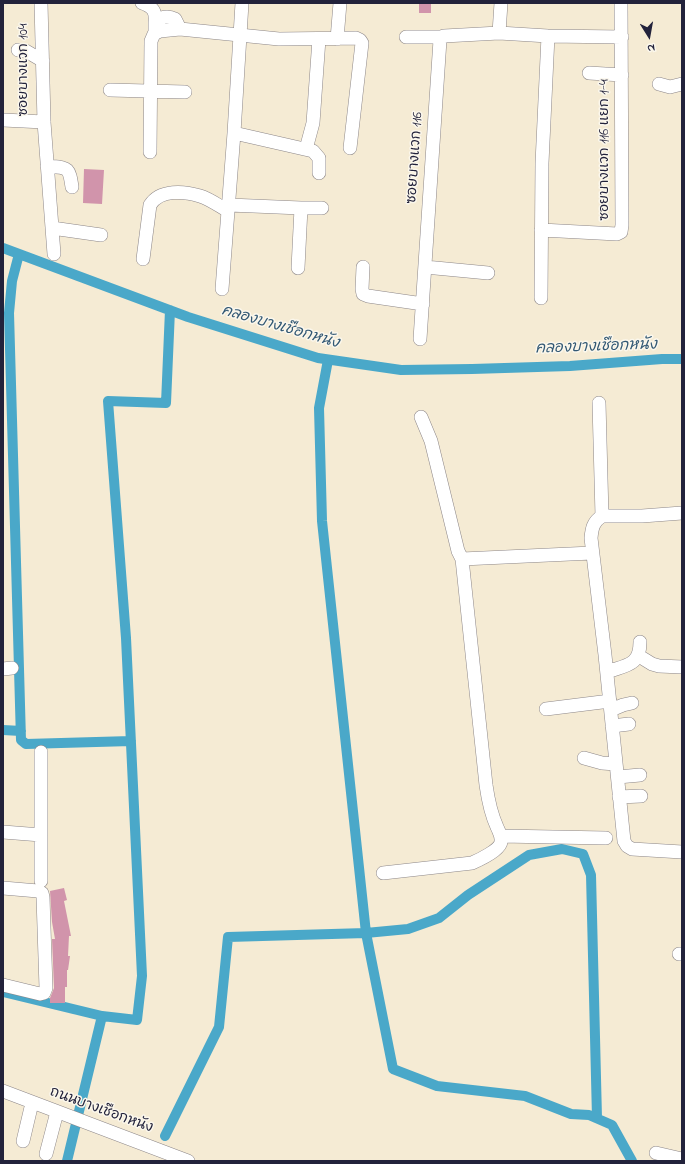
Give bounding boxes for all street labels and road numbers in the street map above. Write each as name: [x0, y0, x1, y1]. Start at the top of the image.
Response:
street label: ซอยบางแวก 104: [17, 23, 33, 117]
street label: ซอยบางแวก 116 แยก 1-4: [598, 79, 614, 221]
street label: ซอยบางแวก 116: [404, 112, 428, 204]
street label: ถนนบางเชือกหนัง: [47, 1085, 155, 1137]

